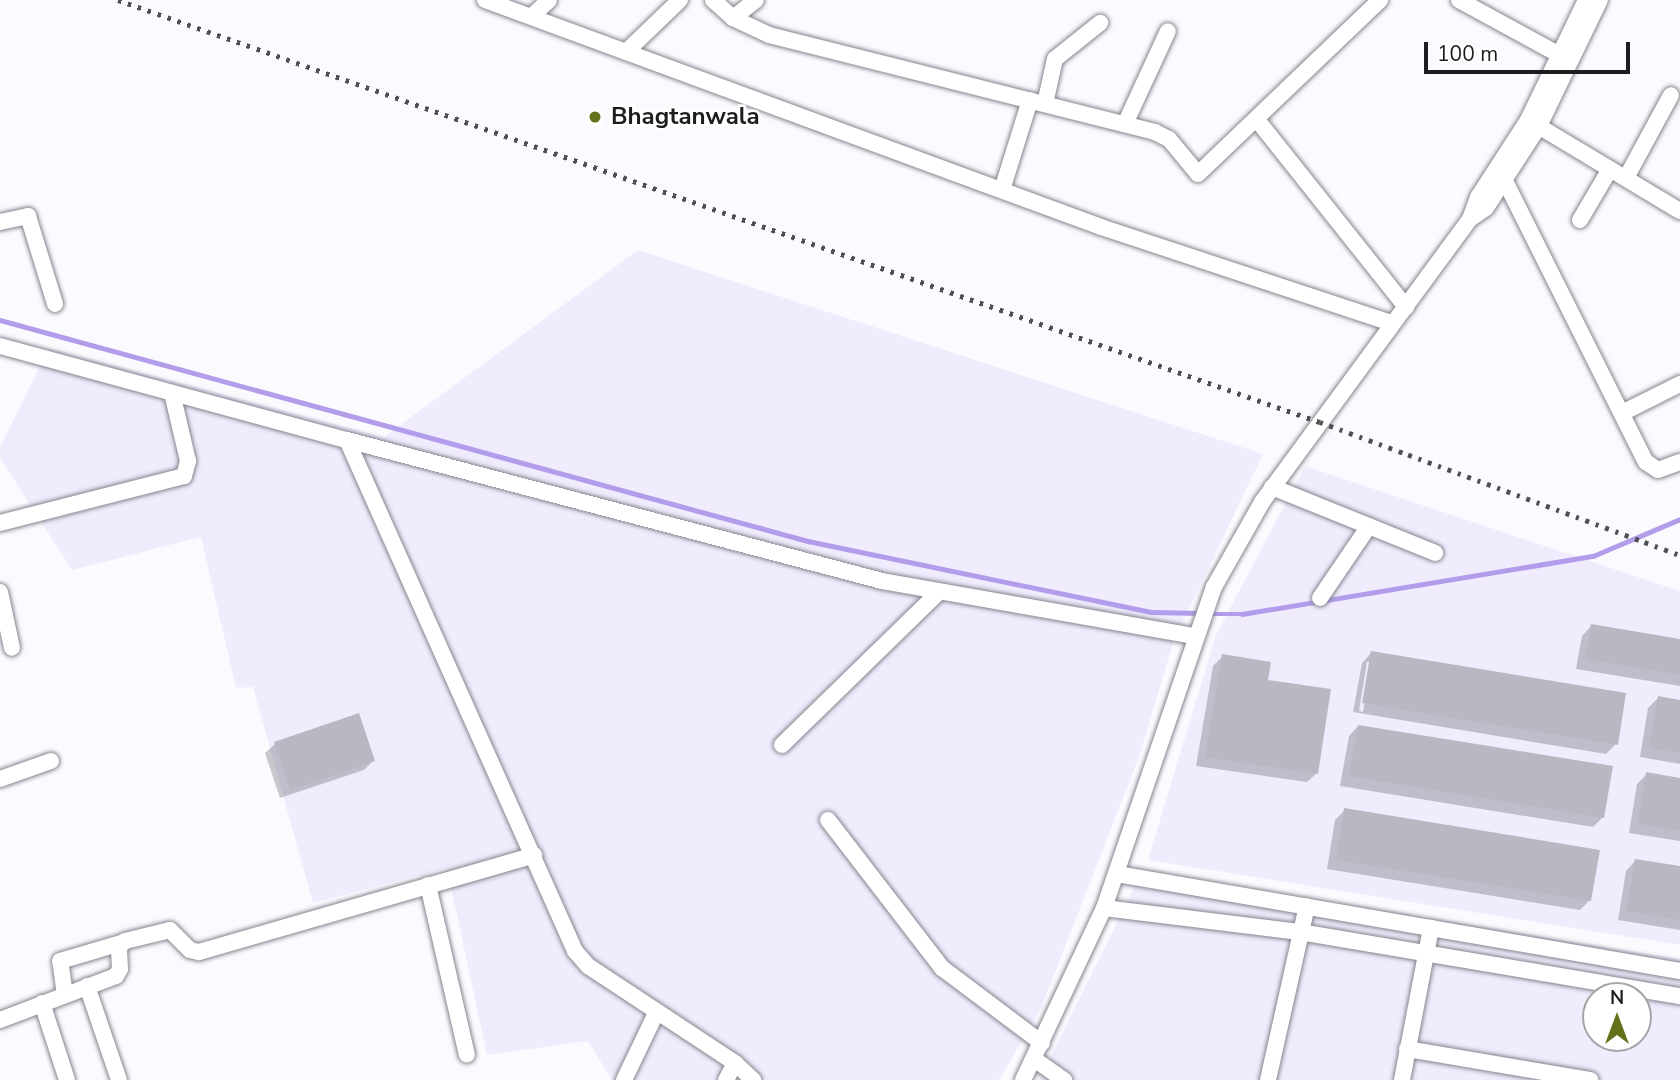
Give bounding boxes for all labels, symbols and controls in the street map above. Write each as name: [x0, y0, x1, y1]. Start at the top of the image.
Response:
scale bar: [1428, 28, 1634, 72]
text: 100 m: [1437, 40, 1498, 68]
place label: Bhagtanwala: [611, 103, 760, 131]
marker: Bhagtanwala: [585, 107, 605, 127]
north arrow: [1582, 982, 1652, 1052]
text: N: [1610, 985, 1624, 1011]

